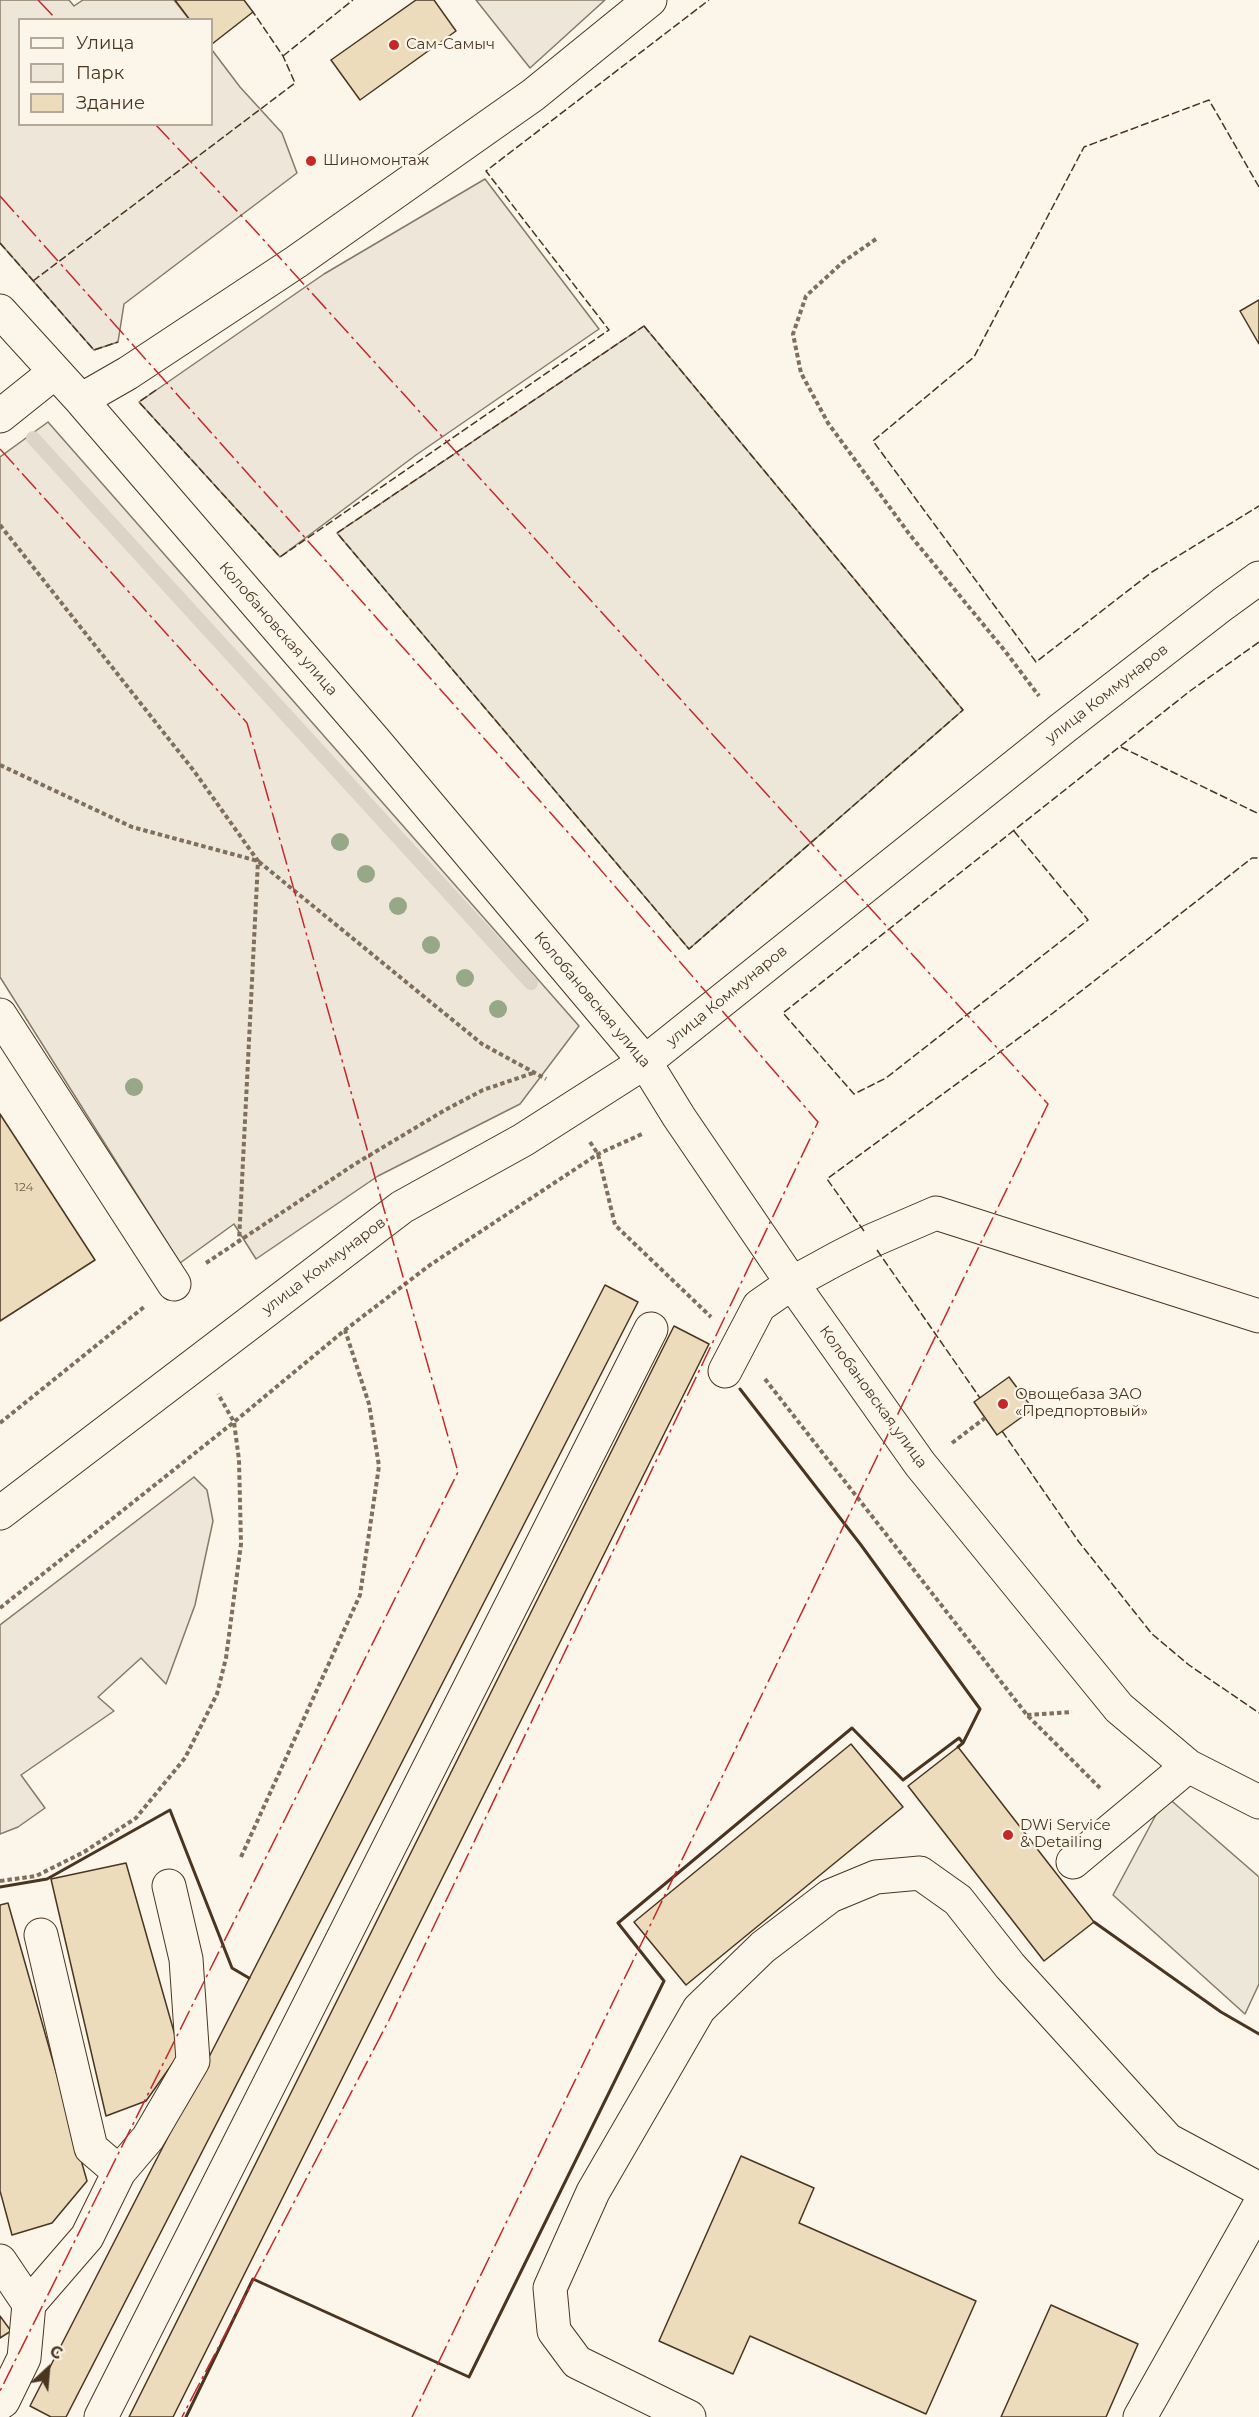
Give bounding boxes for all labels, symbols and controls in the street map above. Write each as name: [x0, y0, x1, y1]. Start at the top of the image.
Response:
legend: [18, 18, 213, 126]
text: Улица: [76, 32, 134, 54]
place label: Сам-Самыч: [406, 36, 495, 54]
marker: Сам-Самыч: [387, 38, 401, 52]
text: Парк: [76, 62, 124, 84]
text: Здание: [76, 92, 145, 114]
place label: Шиномонтаж: [323, 152, 429, 170]
marker: Шиномонтаж: [304, 154, 318, 168]
street label: Колобановская улица: [215, 558, 341, 700]
street label: улица Коммунаров: [1042, 641, 1172, 747]
street label: Колобановская улица: [530, 929, 654, 1071]
street label: улица Коммунаров: [663, 942, 791, 1050]
house number: 124: [15, 1180, 33, 1194]
street label: улица Коммунаров: [259, 1214, 389, 1318]
street label: Колобановская улица: [815, 1322, 931, 1472]
place label: Овощебаза ЗАО «Предпортовый»: [1015, 1386, 1148, 1421]
marker: Овощебаза ЗАО «Предпортовый»: [996, 1397, 1010, 1411]
place label: DWi Service & Detailing: [1020, 1817, 1111, 1852]
marker: DWi Service & Detailing: [1001, 1828, 1015, 1842]
north arrow: [18, 2339, 78, 2399]
text: С: [47, 2341, 65, 2363]

